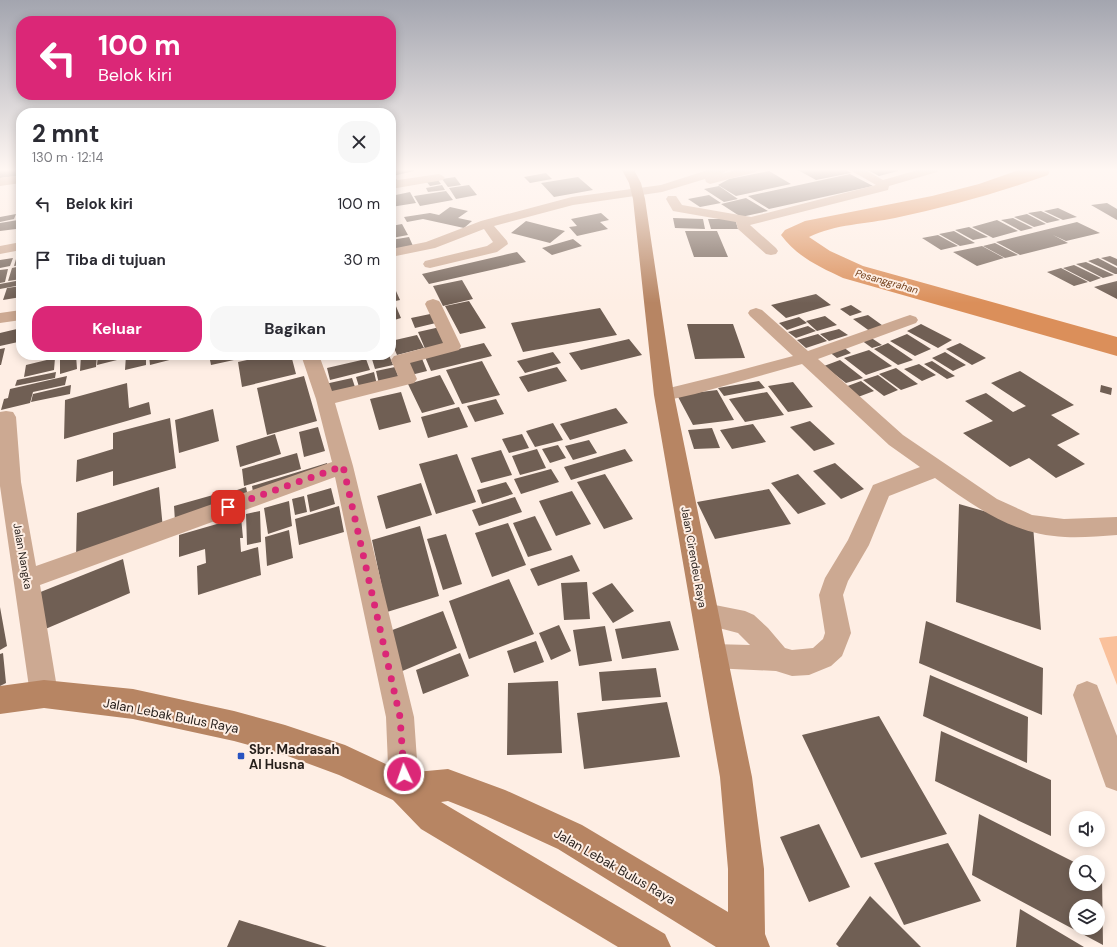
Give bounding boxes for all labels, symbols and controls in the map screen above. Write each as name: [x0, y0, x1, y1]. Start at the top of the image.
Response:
text: 100 m: [98, 27, 181, 64]
icon: left: [32, 32, 84, 84]
text: Belok kiri: [98, 63, 172, 87]
text: 2 mnt: [32, 118, 99, 149]
button: close: [338, 121, 380, 163]
text: 130 m · 12:14: [32, 149, 103, 166]
icon: left: [32, 193, 54, 215]
text: Belok kiri: [66, 194, 133, 214]
text: 100 m: [337, 194, 380, 214]
icon: arrive: [32, 249, 54, 271]
text: Tiba di tujuan: [66, 250, 166, 270]
text: 30 m: [344, 250, 380, 270]
water label: Pesanggrahan: [854, 266, 920, 297]
button: Keluar: [32, 306, 202, 352]
button: Bagikan: [210, 306, 380, 352]
pin: [211, 490, 245, 524]
icon: arrive: [217, 496, 239, 518]
street label: Jalan Cirendeu Raya: [678, 505, 710, 609]
street label: Jalan Nangka: [10, 522, 36, 590]
street label: Jalan Lebak Bulus Raya: [102, 694, 240, 737]
place label: Sbr. Madrasah Al Husna: [249, 741, 340, 773]
marker: Sbr. Madrasah Al Husna: [236, 751, 246, 761]
position arrow: [383, 753, 425, 795]
map controls: [1069, 811, 1105, 935]
button: sound: [1069, 811, 1105, 847]
street label: Jalan Lebak Bulus Raya: [551, 825, 679, 908]
button: search: [1069, 855, 1105, 891]
button: layers: [1069, 899, 1105, 935]

